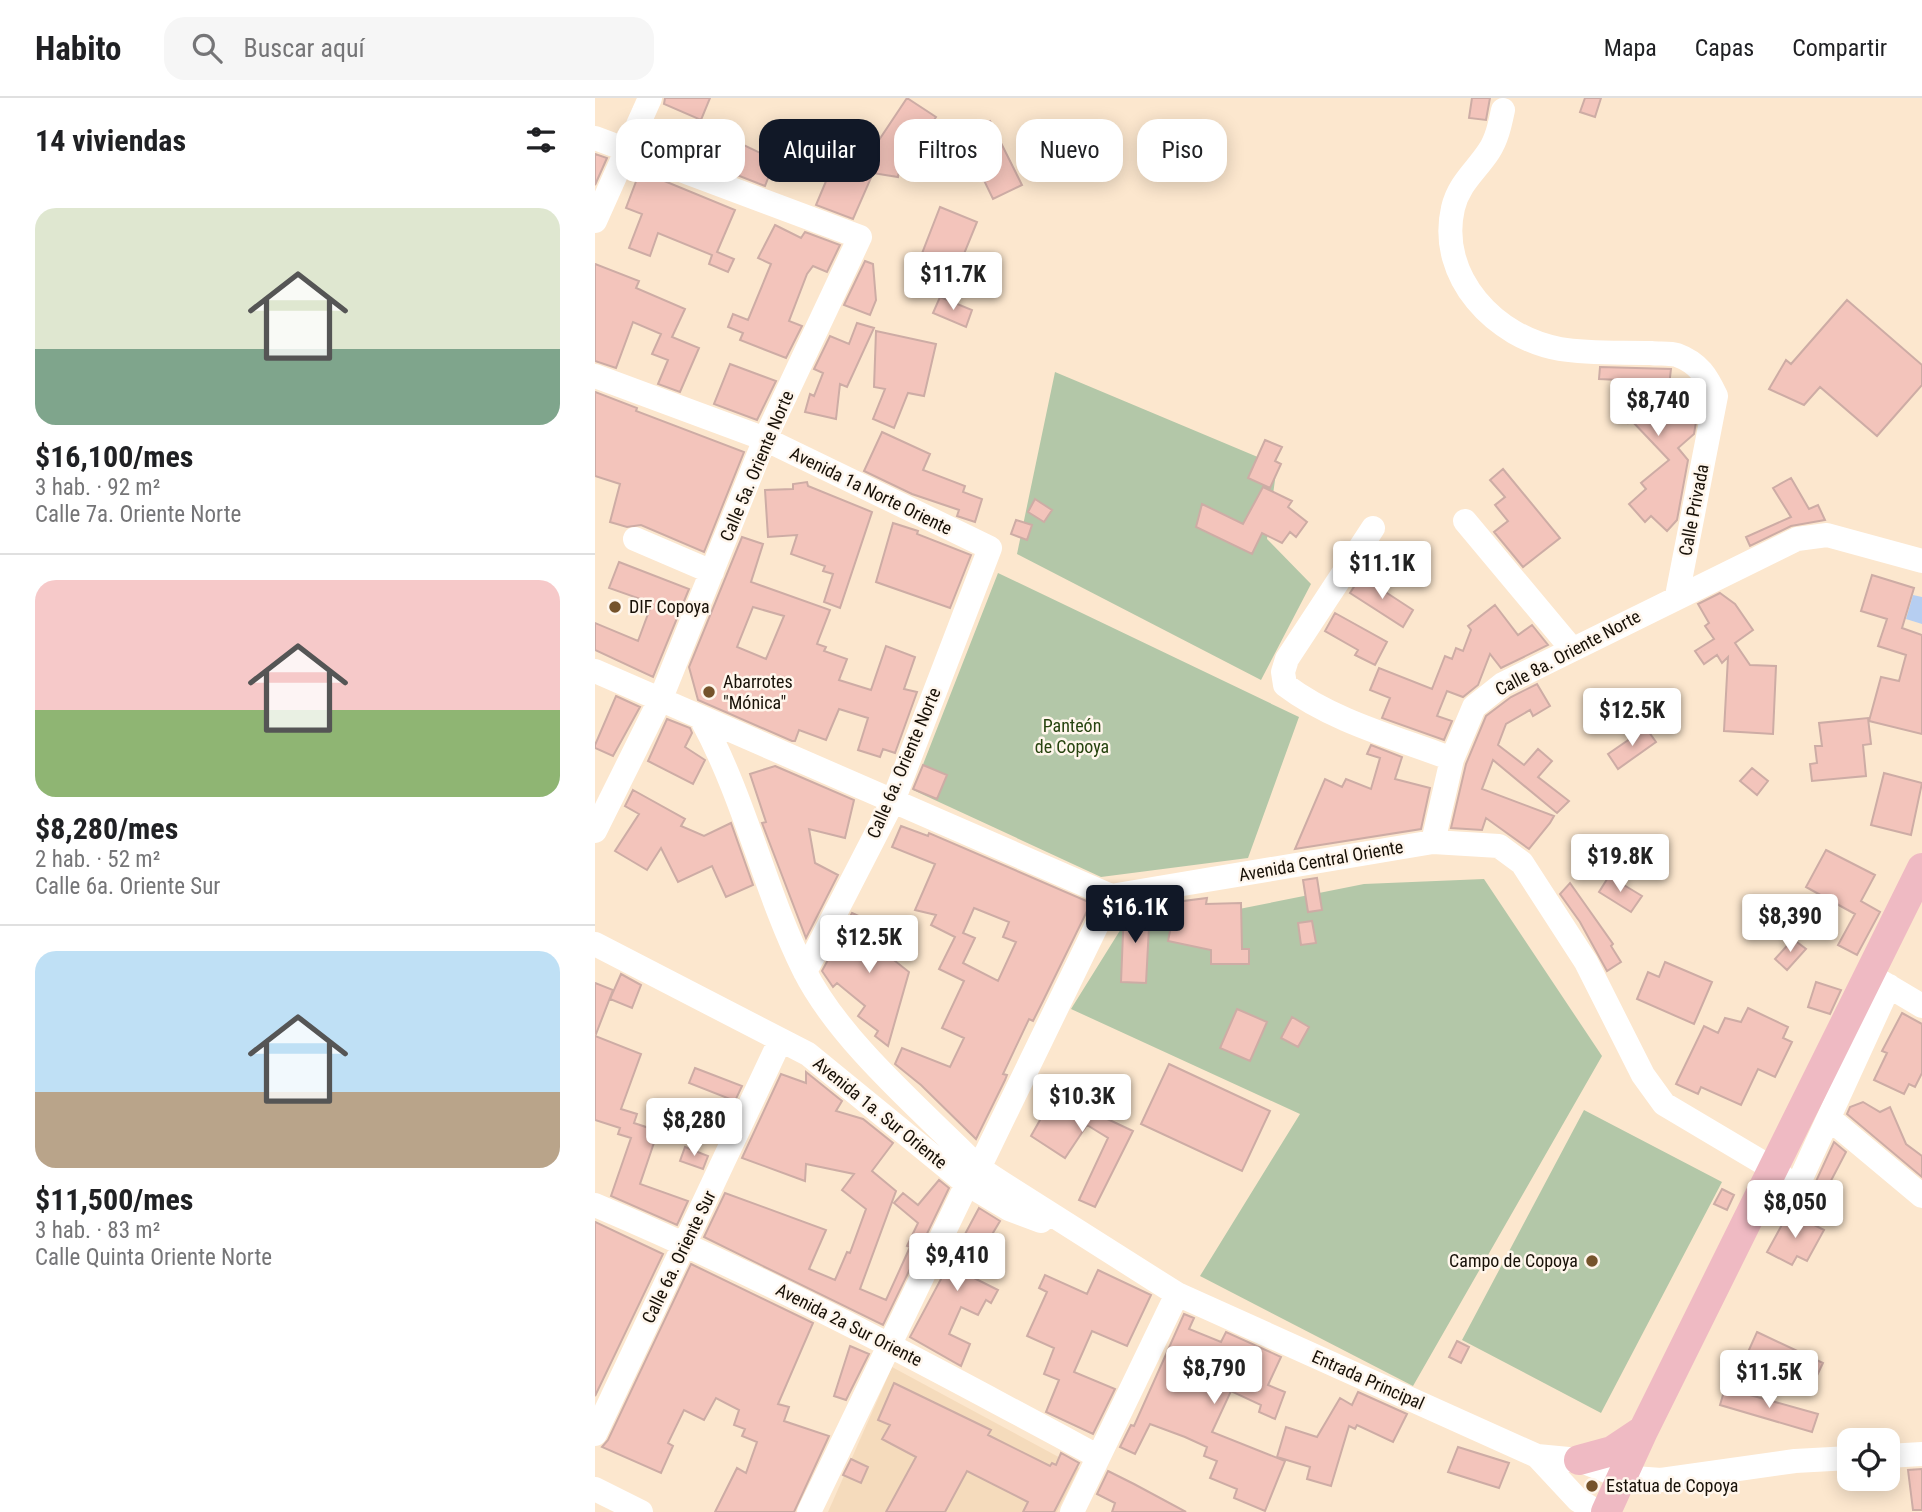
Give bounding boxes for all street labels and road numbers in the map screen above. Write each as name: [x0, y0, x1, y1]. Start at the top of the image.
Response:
street label: Calle 5a. Oriente Norte: [715, 387, 798, 544]
street label: Avenida 1a Norte Oriente: [787, 442, 956, 539]
street label: Calle Privada: [1674, 462, 1713, 558]
street label: Calle 8a. Oriente Norte: [1492, 605, 1644, 700]
street label: Calle 6a. Oriente Norte: [862, 684, 945, 841]
street label: Avenida Central Oriente: [1237, 836, 1405, 885]
street label: Avenida 1a. Sur Oriente: [809, 1052, 951, 1173]
street label: Calle 6a. Oriente Sur: [637, 1187, 720, 1327]
street label: Avenida 2a Sur Oriente: [773, 1279, 926, 1370]
street label: Entrada Principal: [1309, 1345, 1428, 1414]

